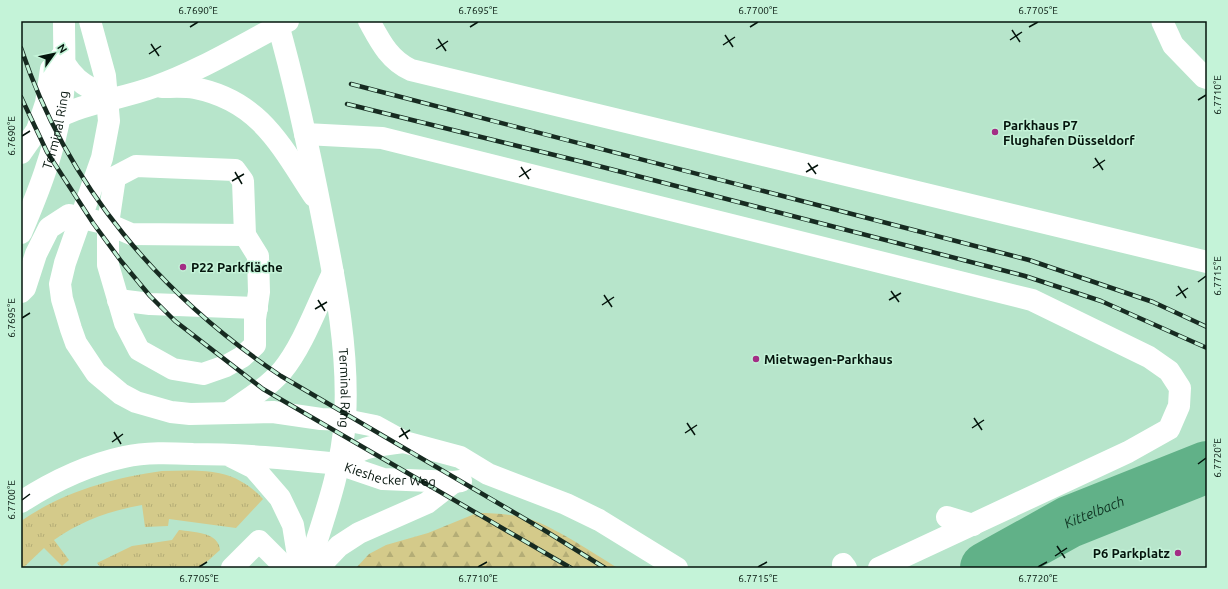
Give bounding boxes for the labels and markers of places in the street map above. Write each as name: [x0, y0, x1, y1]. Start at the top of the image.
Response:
place label: Parkhaus P7 Flughafen Düsseldorf: [1003, 118, 1135, 147]
marker: Parkhaus P7 Flughafen Düsseldorf: [990, 127, 1000, 137]
place label: P22 Parkfläche: [191, 260, 283, 274]
marker: P22 Parkfläche: [178, 262, 188, 272]
place label: Mietwagen-Parkhaus: [764, 352, 893, 366]
marker: Mietwagen-Parkhaus: [751, 354, 761, 364]
place label: P6 Parkplatz: [1093, 546, 1170, 560]
marker: P6 Parkplatz: [1173, 548, 1183, 558]

